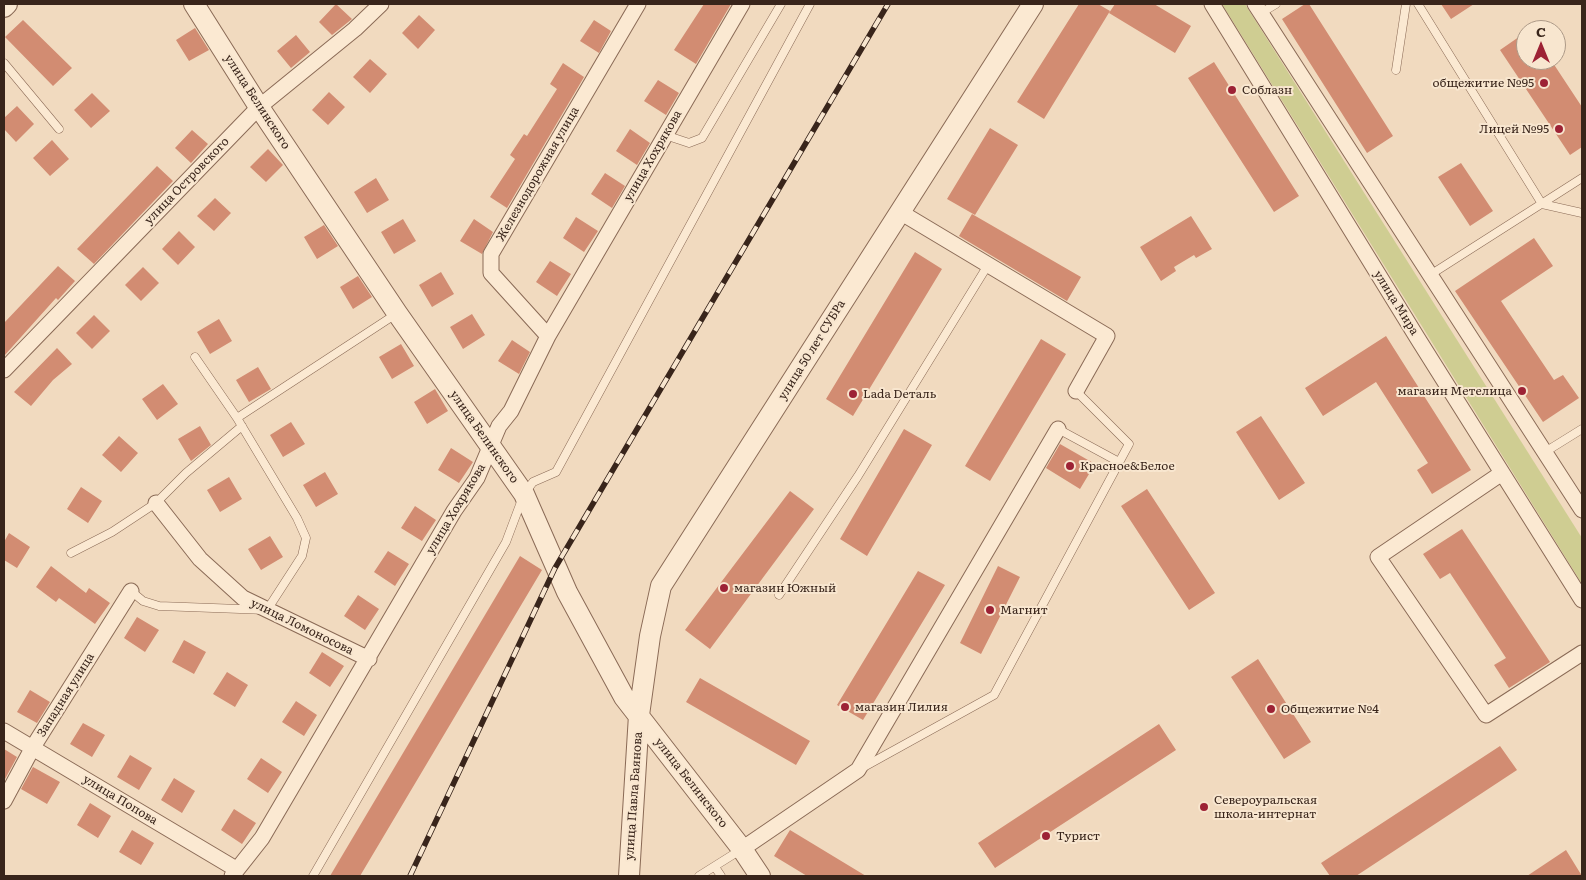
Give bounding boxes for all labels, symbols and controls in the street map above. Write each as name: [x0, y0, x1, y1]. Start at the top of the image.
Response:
north arrow: [1516, 20, 1566, 70]
text: С: [1536, 21, 1546, 41]
street label: улица Белинского: [221, 52, 293, 152]
place label: общежитие №95: [1432, 76, 1534, 90]
marker: общежитие №95: [1538, 77, 1550, 89]
place label: Соблазн: [1242, 83, 1292, 97]
marker: Соблазн: [1226, 84, 1238, 96]
street label: Железнодорожная улица: [494, 104, 582, 244]
street label: улица Хохрякова: [621, 108, 685, 204]
place label: Лицей №95: [1479, 122, 1549, 136]
marker: Лицей №95: [1553, 123, 1565, 135]
street label: улица Островского: [142, 134, 232, 228]
street label: улица Мира: [1370, 268, 1422, 338]
street label: улица 50 лет СУБРа: [775, 297, 849, 403]
place label: магазин Метелица: [1398, 384, 1512, 398]
marker: магазин Метелица: [1516, 385, 1528, 397]
place label: Lada Dеталь: [863, 387, 936, 401]
street label: улица Белинского: [447, 388, 521, 486]
marker: Lada Dеталь: [847, 388, 859, 400]
place label: Красное&Белое: [1080, 459, 1175, 473]
marker: Красное&Белое: [1064, 460, 1076, 472]
street label: улица Хохрякова: [423, 461, 489, 557]
place label: магазин Южный: [734, 581, 836, 595]
marker: магазин Южный: [718, 582, 730, 594]
street label: улица Ломоносова: [248, 596, 356, 658]
place label: Магнит: [1000, 603, 1048, 617]
marker: Магнит: [984, 604, 996, 616]
street label: Западная улица: [34, 650, 98, 740]
place label: магазин Лилия: [855, 700, 948, 714]
marker: магазин Лилия: [839, 701, 851, 713]
place label: Общежитие №4: [1281, 702, 1379, 716]
marker: Общежитие №4: [1265, 703, 1277, 715]
street label: улица Павла Баянова: [622, 731, 646, 861]
street label: улица Белинского: [651, 735, 731, 831]
street label: улица Попова: [80, 772, 160, 828]
place label: Североуральская школа-интернат: [1214, 793, 1317, 821]
marker: Североуральская школа-интернат: [1198, 801, 1210, 813]
place label: Турист: [1056, 829, 1100, 843]
marker: Турист: [1040, 830, 1052, 842]

